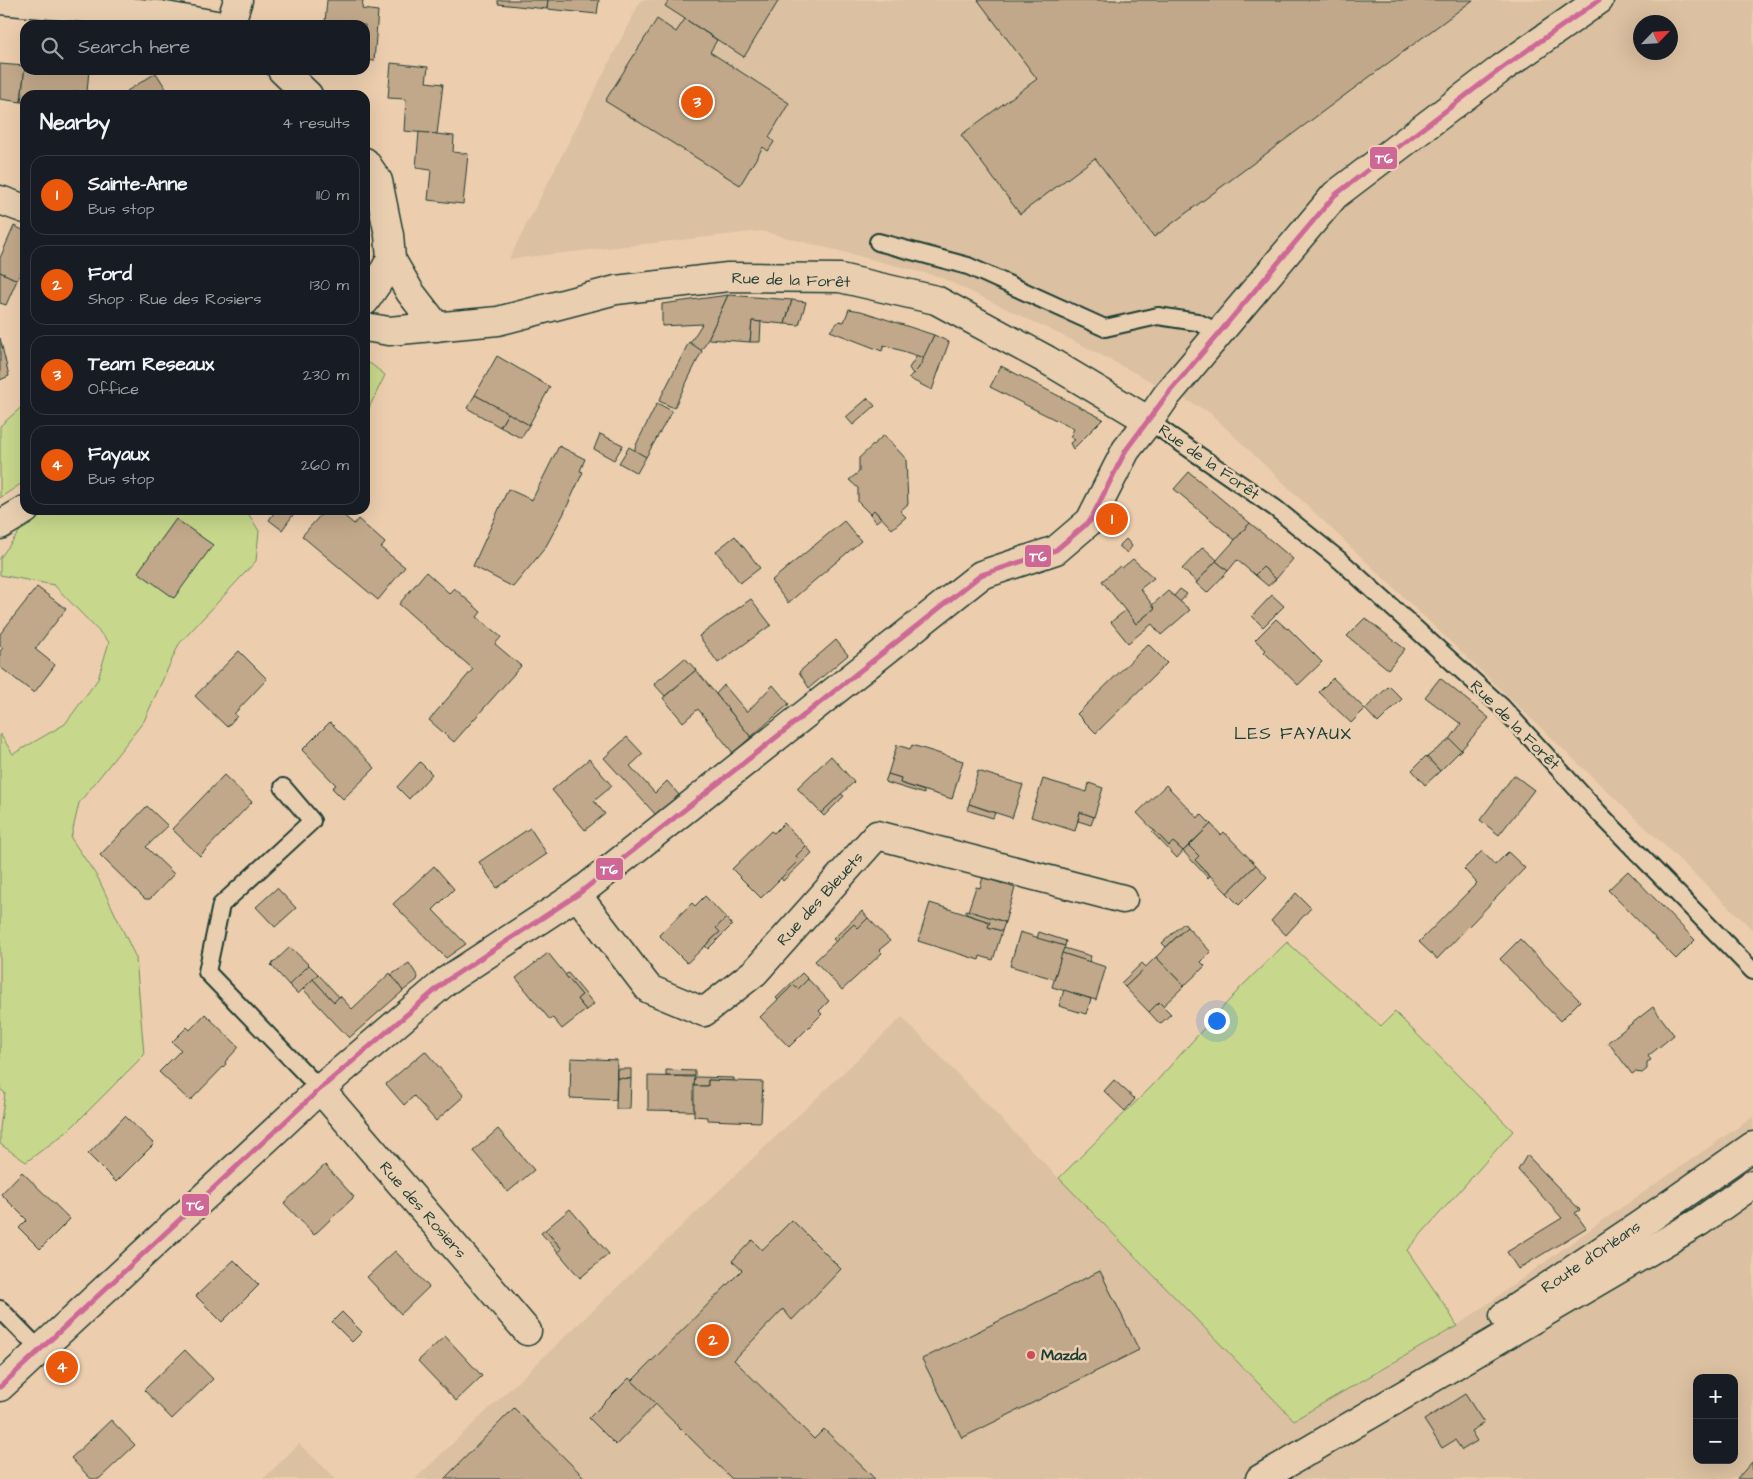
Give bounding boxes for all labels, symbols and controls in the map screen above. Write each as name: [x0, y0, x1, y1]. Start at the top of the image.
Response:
north arrow: [1633, 15, 1678, 60]
search box: [20, 20, 370, 75]
icon: search: [38, 34, 66, 62]
text: Search here: [78, 34, 190, 61]
pin: 3: [681, 83, 713, 121]
text: Nearby: [40, 108, 110, 137]
text: 4 results: [282, 112, 350, 134]
line badge: T6: [1369, 146, 1398, 170]
text: T6: [1374, 149, 1393, 169]
text: Sainte-Anne: [88, 171, 188, 198]
text: 1: [56, 184, 58, 206]
text: 110 m: [316, 184, 349, 206]
text: Bus stop: [88, 198, 154, 220]
text: Ford: [88, 261, 132, 288]
street label: Rue de la Forêt: [731, 267, 851, 293]
text: 2: [52, 274, 62, 296]
text: 130 m: [310, 274, 349, 296]
text: Shop · Rue des Rosiers: [88, 288, 261, 310]
text: Team Reseaux: [88, 351, 214, 378]
text: 3: [53, 364, 61, 386]
text: 230 m: [303, 364, 349, 386]
text: Office: [88, 378, 139, 400]
street label: Rue de la Forêt: [1154, 419, 1264, 505]
text: Fayaux: [88, 441, 150, 468]
text: 4: [52, 454, 62, 476]
text: 260 m: [301, 454, 349, 476]
text: Bus stop: [88, 468, 154, 490]
pin: 1: [1096, 500, 1128, 538]
line badge: T6: [1024, 544, 1052, 568]
text: T6: [1028, 547, 1047, 567]
street label: Rue de la Forêt: [1465, 675, 1565, 775]
district label: LES FAYAUX: [1234, 721, 1352, 746]
street label: Rue des Bleuets: [772, 847, 868, 951]
line badge: T6: [595, 857, 624, 881]
text: T6: [599, 860, 618, 880]
your location: [1204, 1008, 1230, 1034]
street label: Rue des Rosiers: [375, 1157, 471, 1263]
line badge: T6: [181, 1193, 210, 1217]
text: T6: [185, 1196, 204, 1216]
street label: Route d'Orléans: [1537, 1216, 1645, 1298]
pin: 2: [697, 1321, 729, 1359]
place label: Mazda: [1041, 1344, 1088, 1366]
pin: 4: [46, 1348, 78, 1386]
marker: Mazda: [1025, 1349, 1037, 1361]
map controls: [1693, 1374, 1738, 1464]
button: +: [1693, 1374, 1738, 1419]
button: −: [1693, 1419, 1738, 1464]

